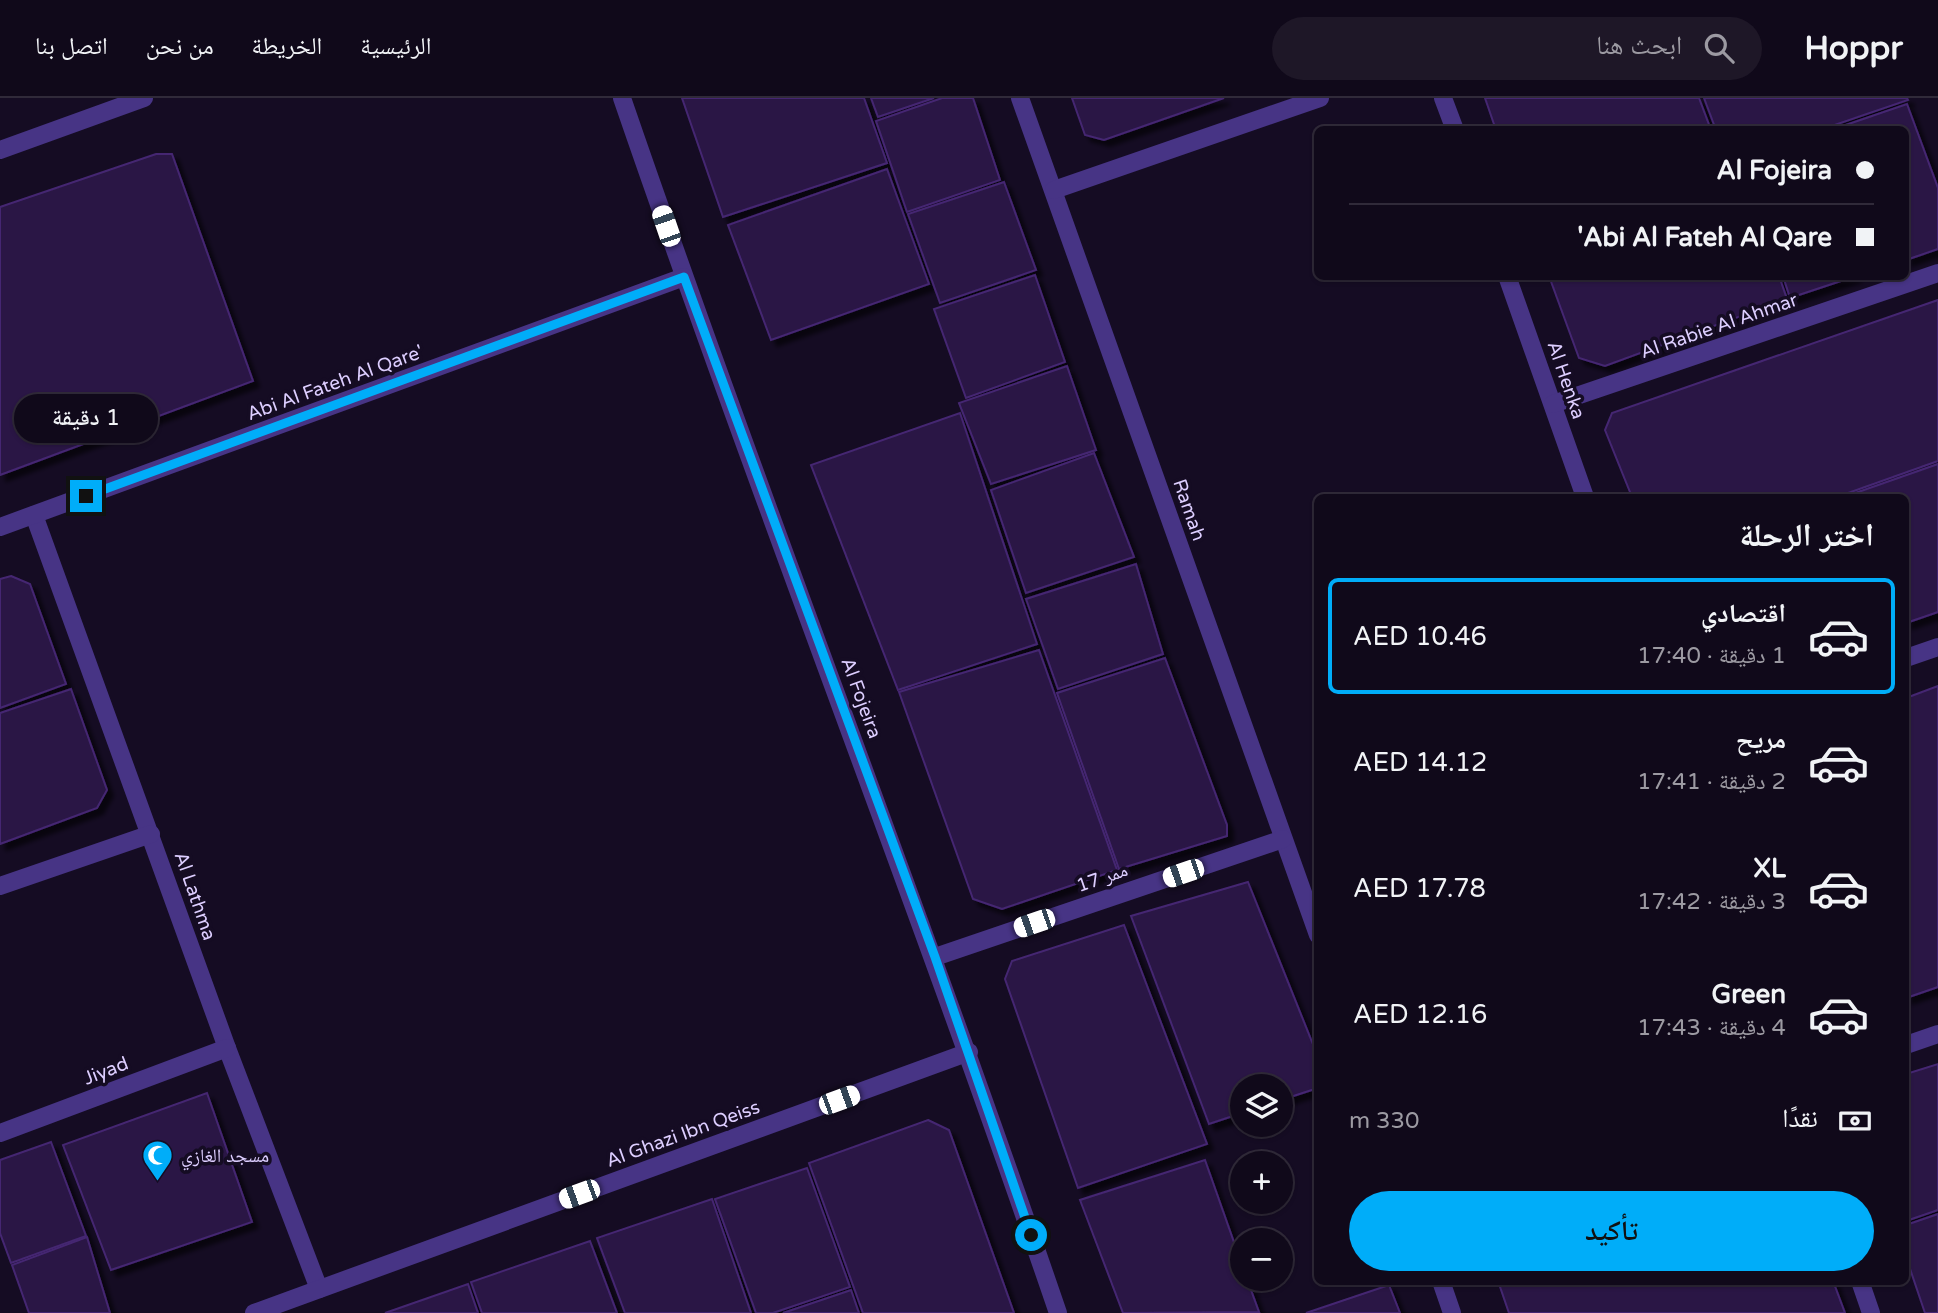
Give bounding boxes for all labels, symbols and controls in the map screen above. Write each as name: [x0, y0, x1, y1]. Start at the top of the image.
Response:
search box: [1272, 17, 1762, 80]
icon: search: [1700, 29, 1738, 67]
text: Hoppr: [1804, 29, 1903, 68]
text: ابحث هنا: [1596, 30, 1682, 61]
text: اتصل بنا: [35, 32, 108, 61]
text: من نحن: [146, 32, 214, 61]
text: الخريطة: [252, 32, 322, 61]
text: الرئيسية: [360, 32, 431, 61]
text: Al Fojeira: [1717, 155, 1832, 186]
car: [650, 203, 683, 249]
text: Abi Al Fateh Al Qare': [1577, 222, 1832, 253]
street label: Al Rabie Al Ahmar: [1637, 288, 1801, 363]
street label: Al Henka: [1542, 338, 1590, 422]
street label: Abi Al Fateh Al Qare': [244, 341, 426, 425]
callout: 1 دقيقة: [14, 394, 158, 444]
text: 1 دقيقة: [52, 404, 120, 432]
street label: Ramah: [1168, 476, 1210, 544]
route end: [70, 480, 102, 512]
text: اختر الرحلة: [1739, 517, 1874, 555]
text: اقتصادي: [1701, 598, 1786, 629]
icon: car: [1807, 605, 1870, 668]
text: AED 10.46: [1353, 621, 1487, 652]
text: 1 دقيقة · 17:40: [1637, 642, 1786, 670]
street label: Al Fojeira: [836, 655, 886, 741]
text: مريح: [1736, 724, 1786, 755]
icon: car: [1807, 731, 1870, 794]
text: AED 14.12: [1353, 747, 1487, 778]
text: 2 دقيقة · 17:41: [1637, 768, 1786, 796]
street label: Al Lathma: [170, 849, 220, 943]
text: XL: [1754, 853, 1786, 884]
car: [1160, 856, 1207, 890]
icon: car: [1807, 857, 1870, 920]
street label: ممر 17: [1073, 859, 1131, 897]
text: AED 17.78: [1353, 873, 1486, 904]
text: 3 دقيقة · 17:42: [1637, 888, 1786, 916]
car: [1011, 906, 1058, 940]
text: Green: [1711, 979, 1786, 1010]
icon: car: [1807, 983, 1870, 1046]
text: AED 12.16: [1353, 999, 1487, 1030]
text: 4 دقيقة · 17:43: [1637, 1014, 1786, 1042]
street label: Jiyad: [80, 1052, 132, 1090]
map controls: [1230, 1074, 1293, 1291]
button: layers: [1230, 1074, 1293, 1137]
car: [816, 1083, 863, 1117]
street label: Al Ghazi Ibn Qeiss: [603, 1096, 763, 1172]
icon: cash: [1836, 1102, 1874, 1140]
text: نقدًا: [1782, 1103, 1818, 1134]
text: 330 m: [1349, 1107, 1419, 1135]
mosque icon: مسجد الغازي: [141, 1139, 175, 1183]
place label: مسجد الغازي: [181, 1145, 269, 1171]
button: +: [1230, 1151, 1293, 1214]
car: [556, 1177, 603, 1211]
button: تأكيد: [1349, 1191, 1874, 1271]
route start: [1015, 1219, 1047, 1251]
button: −: [1230, 1228, 1293, 1291]

